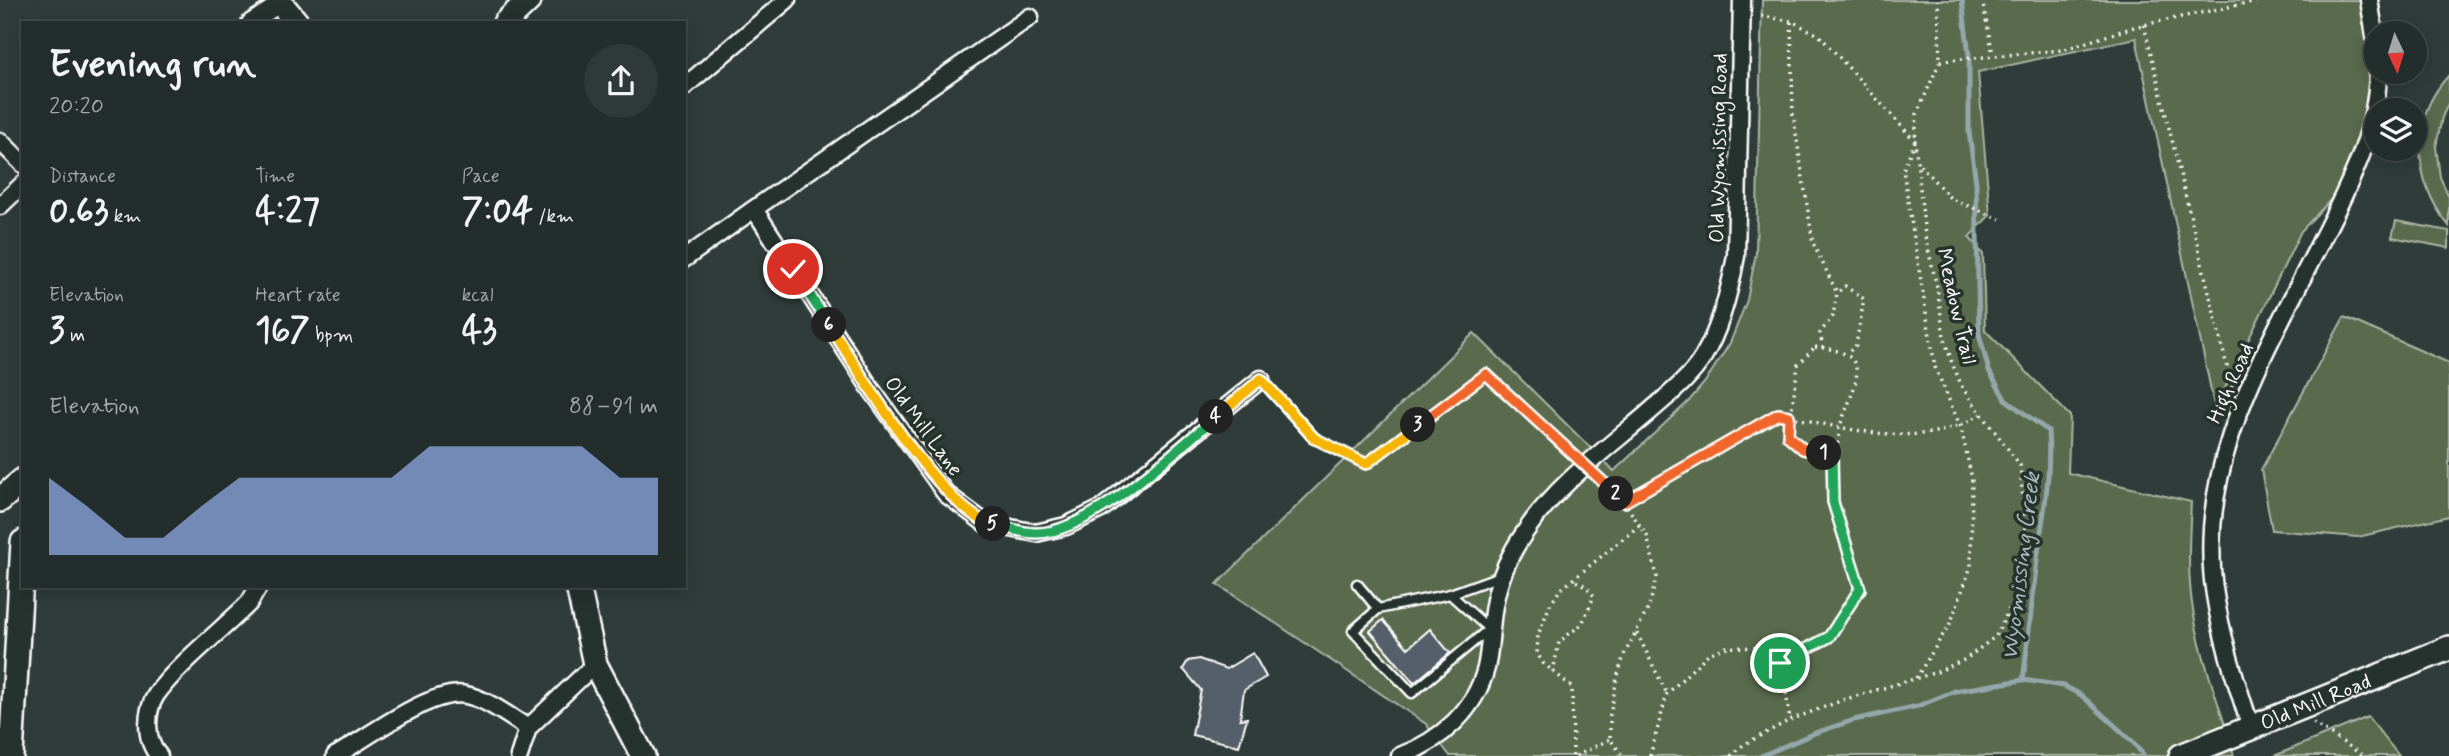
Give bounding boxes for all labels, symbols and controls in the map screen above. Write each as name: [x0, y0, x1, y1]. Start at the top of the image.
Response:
north arrow: [2364, 21, 2427, 84]
map controls: [2364, 21, 2427, 161]
text: Evening run: [49, 41, 256, 90]
button: share: [584, 44, 658, 118]
street label: Old Wyomissing Road: [1703, 53, 1736, 243]
text: 20:20: [49, 92, 104, 122]
button: layers: [2364, 98, 2427, 161]
text: Distance: [49, 164, 116, 189]
text: Time: [255, 164, 295, 189]
text: Pace: [462, 164, 499, 189]
text: 0.63: [49, 189, 109, 235]
text: 4:27: [255, 189, 320, 235]
text: 7:04: [462, 189, 533, 235]
text: km: [109, 204, 141, 229]
text: /km: [533, 204, 574, 229]
pin: [763, 239, 823, 299]
street label: Meadow Trail: [1929, 246, 1983, 367]
icon: check: [774, 250, 812, 288]
text: Elevation: [49, 283, 124, 308]
text: Heart rate: [255, 283, 341, 308]
text: kcal: [462, 283, 494, 308]
text: 3: [49, 308, 65, 354]
text: 167: [255, 308, 310, 354]
text: 43: [462, 308, 497, 354]
pin: 6: [812, 308, 846, 342]
text: 6: [824, 312, 833, 337]
text: m: [65, 323, 85, 348]
text: bpm: [310, 323, 353, 348]
street label: High Road: [2201, 339, 2263, 429]
street label: Old Mill Lane: [877, 371, 969, 482]
text: Elevation: [49, 392, 140, 422]
text: 88–91 m: [569, 392, 658, 422]
pin: 4: [1198, 400, 1234, 434]
text: 4: [1210, 404, 1221, 429]
pin: 3: [1400, 408, 1436, 442]
text: 3: [1413, 412, 1422, 437]
pin: 1: [1806, 435, 1842, 470]
text: 1: [1819, 440, 1828, 465]
water label: Wyomissing Creek: [1996, 469, 2049, 662]
pin: 2: [1598, 476, 1634, 512]
text: 2: [1611, 481, 1620, 506]
pin: 5: [976, 506, 1010, 542]
text: 5: [987, 511, 998, 536]
pin: [1750, 633, 1810, 693]
icon: arrive: [1761, 644, 1799, 682]
street label: Old Mill Road: [2256, 668, 2375, 738]

